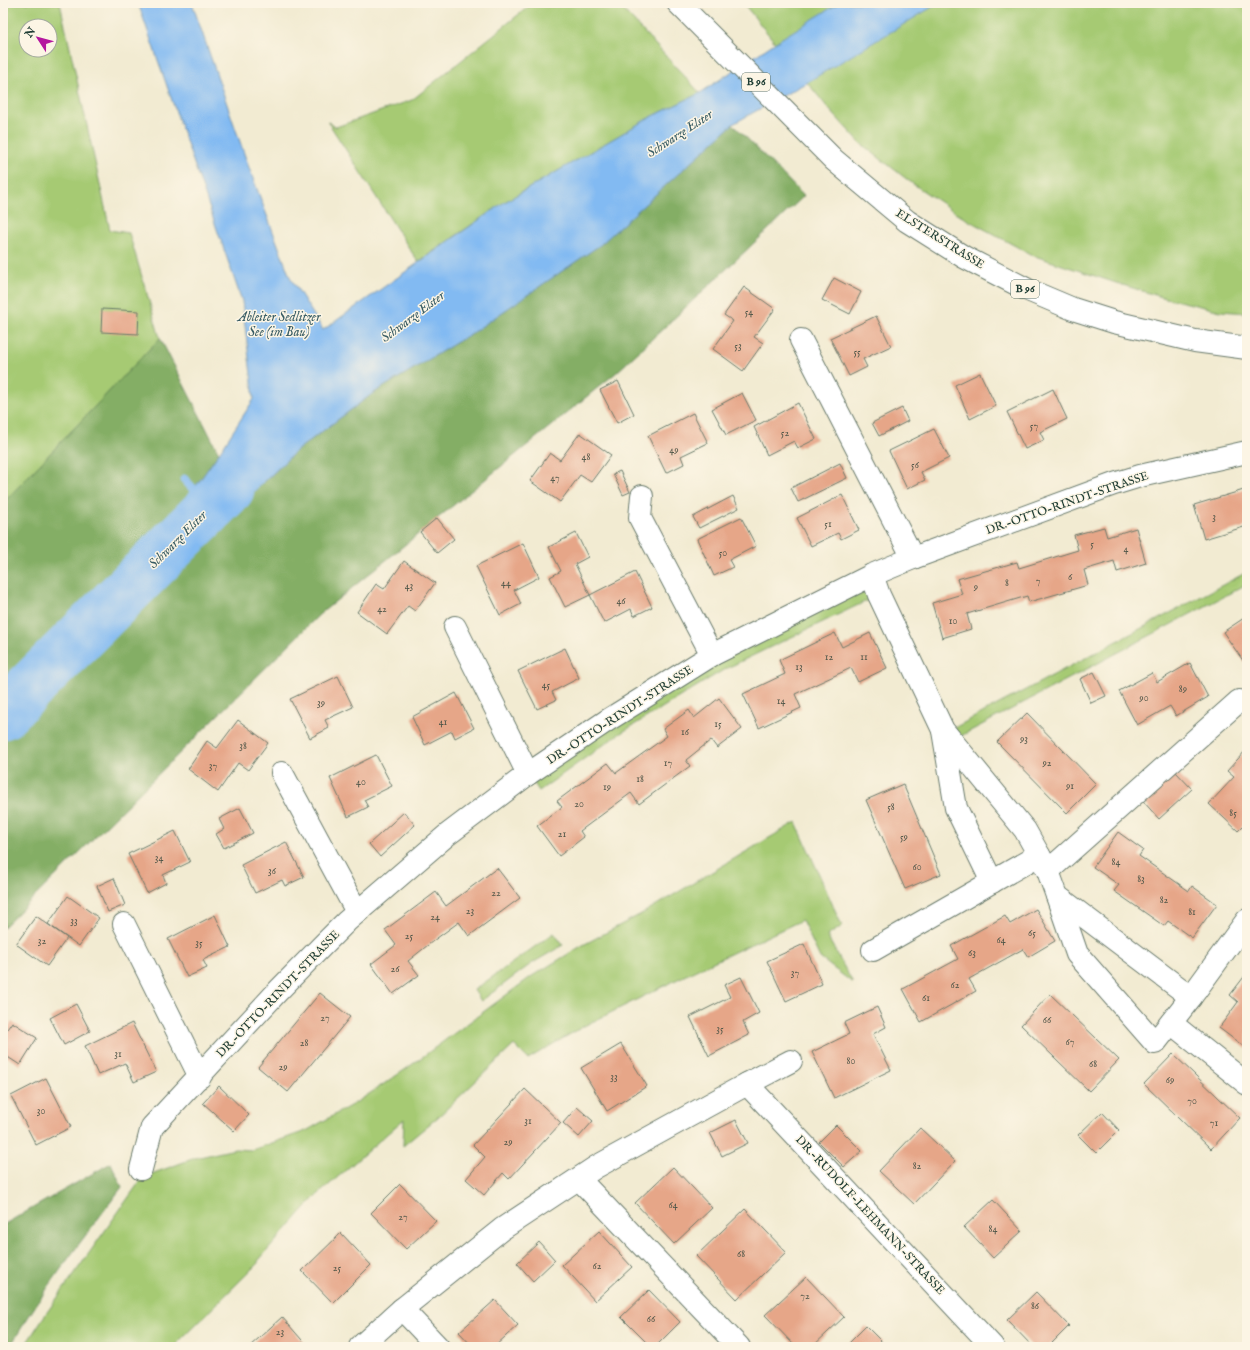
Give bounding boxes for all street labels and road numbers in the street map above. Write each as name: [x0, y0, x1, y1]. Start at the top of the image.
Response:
road number: B 96: [742, 73, 770, 91]
street label: ELSTERSTRASSE: [893, 206, 987, 272]
road number: B 96: [1011, 280, 1039, 298]
street label: DR.-OTTO-RINDT-STRASSE: [984, 468, 1150, 538]
street label: DR.-OTTO-RINDT-STRASSE: [544, 662, 696, 768]
street label: DR.-OTTO-RINDT-STRASSE: [213, 927, 343, 1061]
street label: DR.-RUDOLF-LEHMANN-STRASSE: [792, 1132, 948, 1298]

